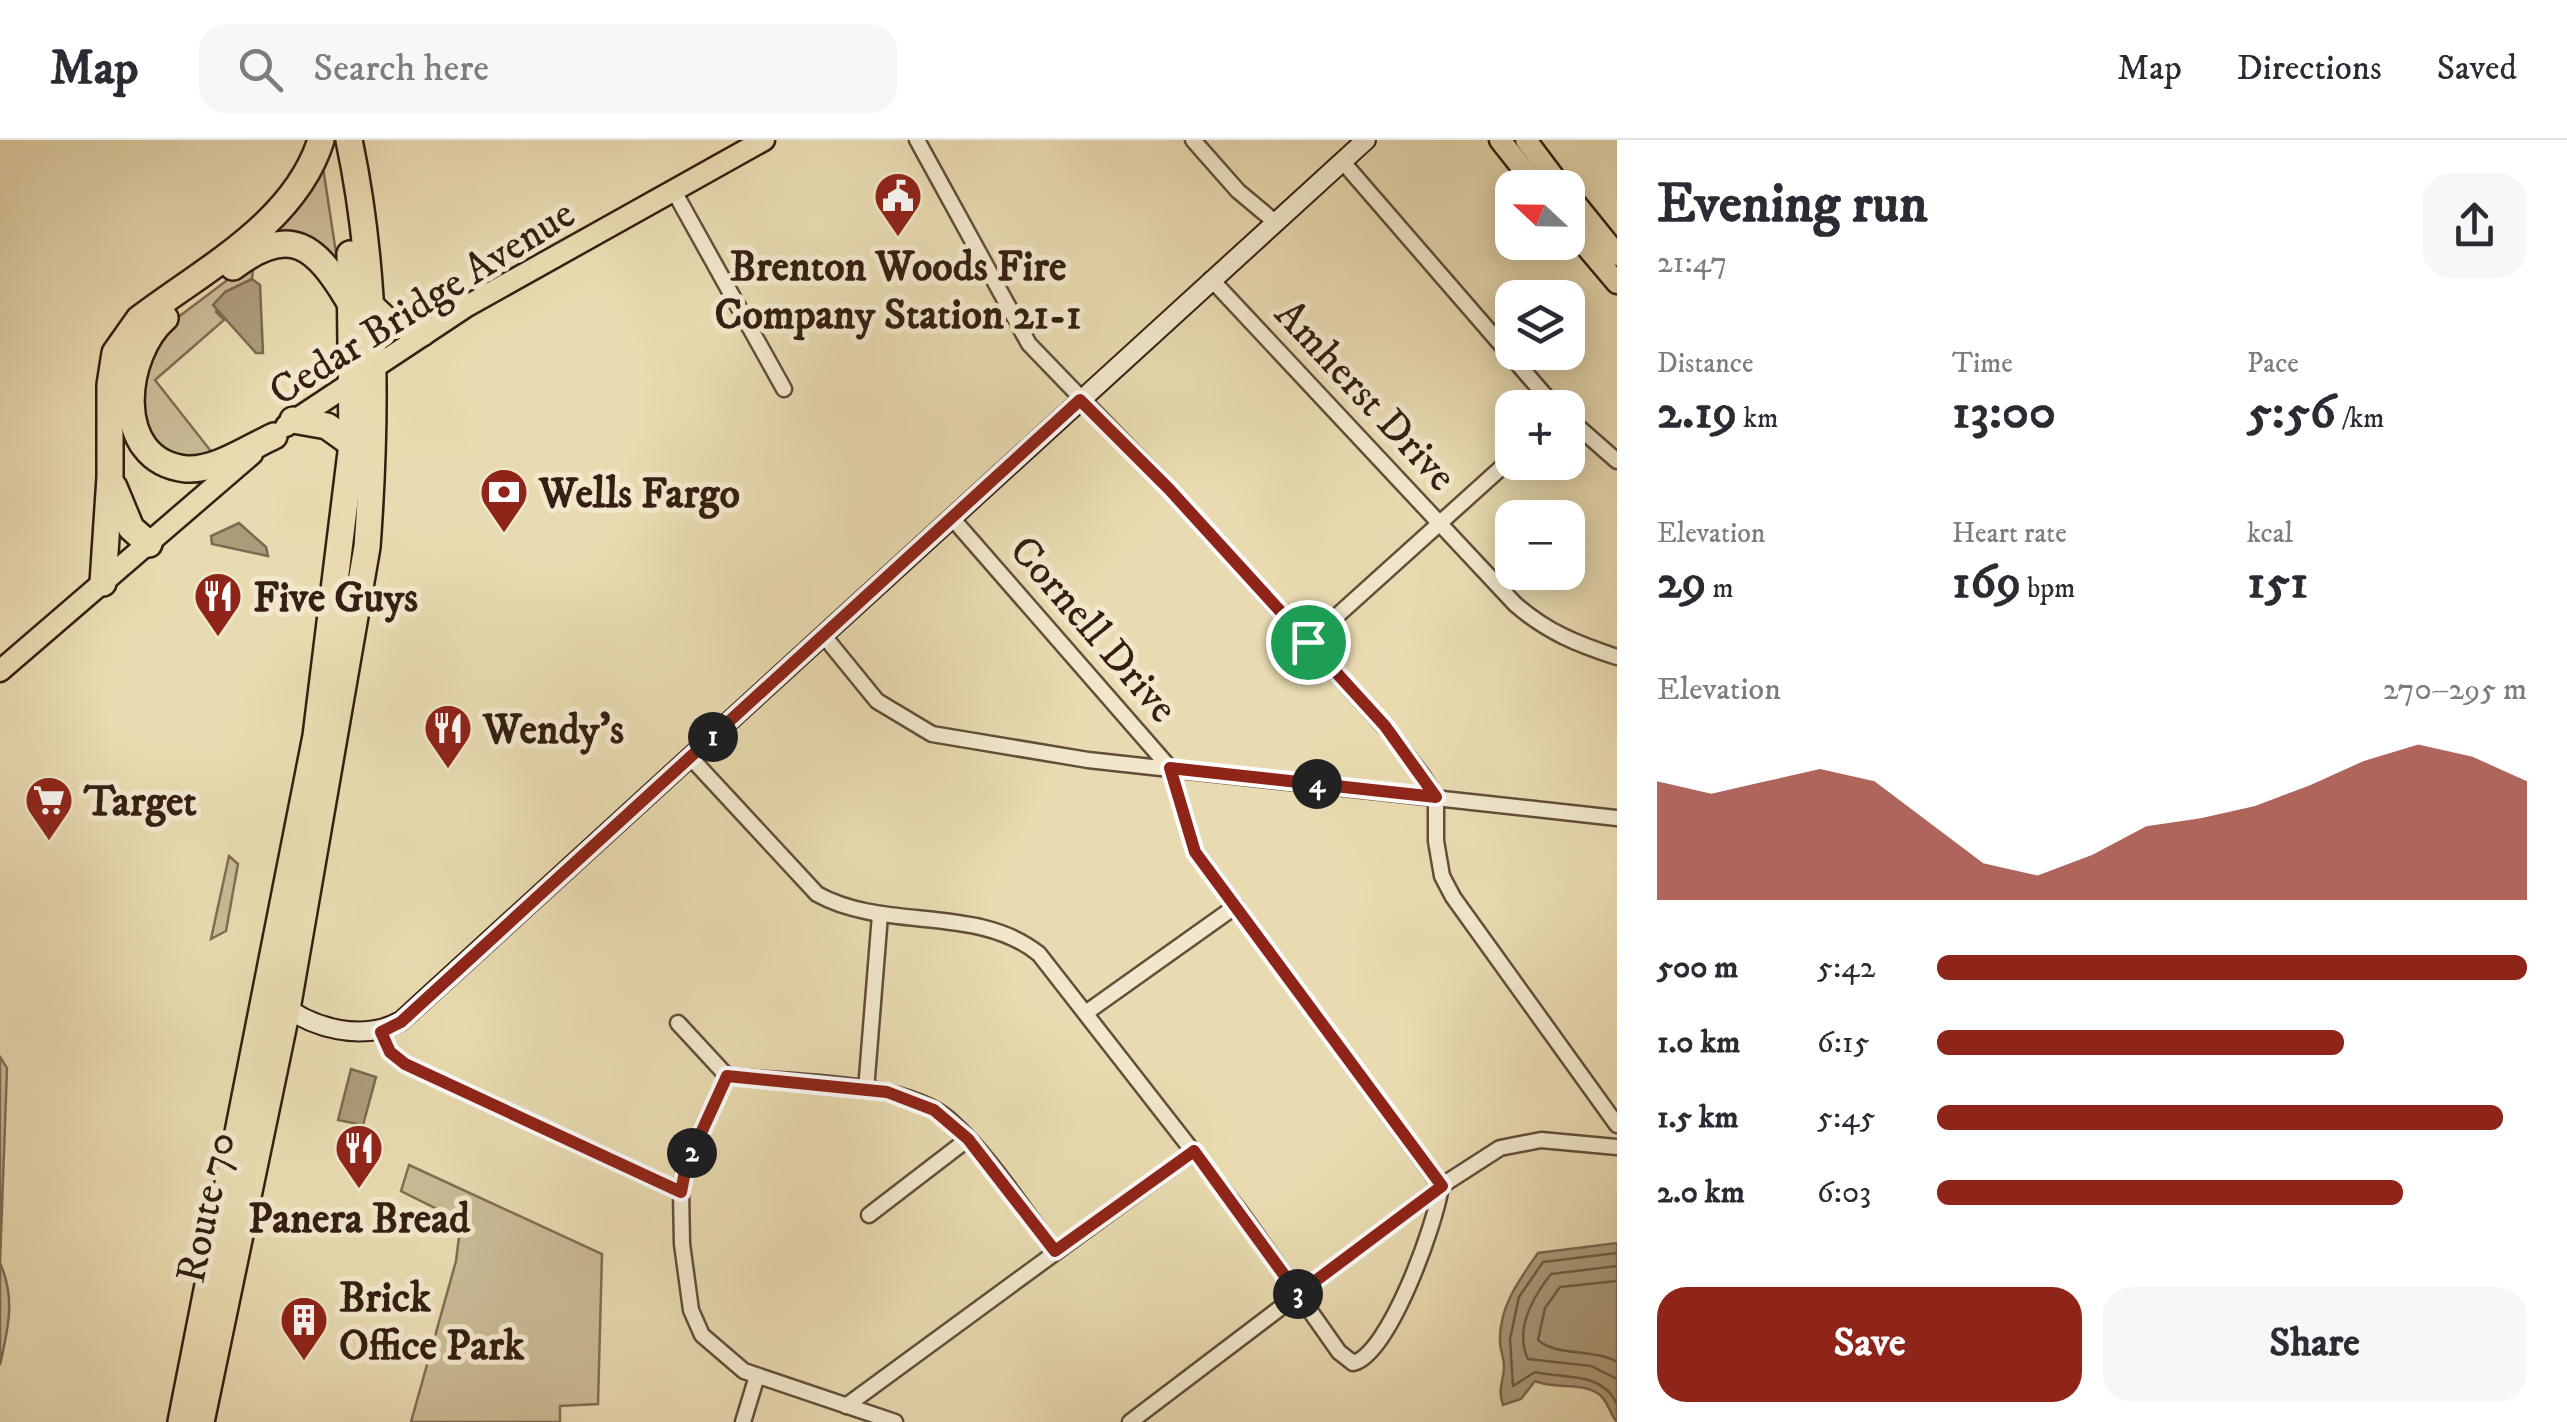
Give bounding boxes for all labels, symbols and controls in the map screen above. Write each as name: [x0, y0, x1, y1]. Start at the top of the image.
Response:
search box: [198, 24, 898, 114]
text: Map: [50, 39, 138, 99]
icon: search: [233, 42, 288, 97]
text: Search here: [313, 45, 489, 93]
text: Map: [2117, 47, 2182, 91]
text: Directions: [2237, 47, 2382, 91]
text: Saved: [2437, 47, 2517, 91]
public building icon: Brenton Woods Fire Company Station 21-1: [872, 170, 924, 238]
north arrow: [1495, 170, 1585, 260]
map controls: [1495, 170, 1585, 590]
text: Evening run: [1657, 171, 1928, 240]
button: share: [2422, 173, 2527, 278]
street label: Cedar Bridge Avenue: [260, 189, 585, 418]
place label: Brenton Woods Fire Company Station 21-1: [715, 242, 1081, 342]
text: 21:47: [1657, 243, 1727, 283]
button: layers: [1495, 280, 1585, 370]
street label: Amherst Drive: [1263, 289, 1467, 503]
text: Distance: [1657, 346, 1753, 381]
text: Time: [1952, 346, 2013, 381]
text: Pace: [2247, 346, 2299, 381]
text: 2.19: [1657, 381, 1737, 444]
text: 13:00: [1952, 381, 2056, 444]
text: 5:56: [2247, 381, 2336, 444]
button: +: [1495, 390, 1585, 480]
text: km: [1737, 401, 1778, 436]
text: /km: [2336, 401, 2384, 436]
bank icon: Wells Fargo: [478, 466, 530, 534]
place label: Wells Fargo: [538, 469, 740, 521]
button: −: [1495, 500, 1585, 590]
text: Elevation: [1657, 516, 1765, 551]
text: Heart rate: [1952, 516, 2067, 551]
text: kcal: [2247, 516, 2293, 551]
street label: Cornell Drive: [997, 526, 1188, 734]
text: 29: [1657, 551, 1707, 614]
text: 169: [1952, 551, 2021, 614]
text: 151: [2247, 551, 2308, 614]
restaurant icon: Five Guys: [192, 570, 244, 638]
text: m: [1707, 571, 1734, 606]
text: bpm: [2021, 571, 2075, 606]
place label: Five Guys: [253, 573, 418, 625]
pin: [1266, 600, 1351, 685]
icon: arrive: [1281, 615, 1336, 670]
text: Elevation: [1657, 670, 1781, 710]
text: 270–295 m: [2383, 670, 2527, 710]
restaurant icon: Wendy's: [422, 702, 474, 770]
place label: Wendy's: [482, 705, 624, 757]
pin: 1: [688, 712, 738, 762]
text: 1: [708, 719, 718, 754]
pin: 4: [1292, 759, 1342, 809]
text: 4: [1309, 766, 1325, 801]
supermarket icon: Target: [23, 774, 75, 842]
place label: Target: [83, 777, 197, 829]
text: 500 m: [1657, 948, 1738, 988]
text: 5:42: [1817, 948, 1875, 988]
text: 1.0 km: [1657, 1023, 1740, 1063]
text: 6:15: [1817, 1023, 1869, 1063]
text: 1.5 km: [1657, 1098, 1739, 1138]
text: 5:45: [1817, 1098, 1875, 1138]
restaurant icon: Panera Bread: [333, 1122, 385, 1190]
street label: Route 70: [166, 1127, 248, 1288]
pin: 2: [667, 1128, 717, 1178]
text: 2: [685, 1135, 699, 1170]
text: 2.0 km: [1657, 1173, 1745, 1213]
text: 6:03: [1817, 1173, 1871, 1213]
place label: Panera Bread: [248, 1194, 471, 1246]
pin: 3: [1273, 1269, 1323, 1319]
place label: Brick Office Park: [339, 1273, 526, 1373]
text: 3: [1293, 1276, 1303, 1311]
button: Save: [1657, 1287, 2082, 1402]
button: Share: [2102, 1287, 2527, 1402]
building icon: Brick Office Park: [278, 1294, 330, 1362]

